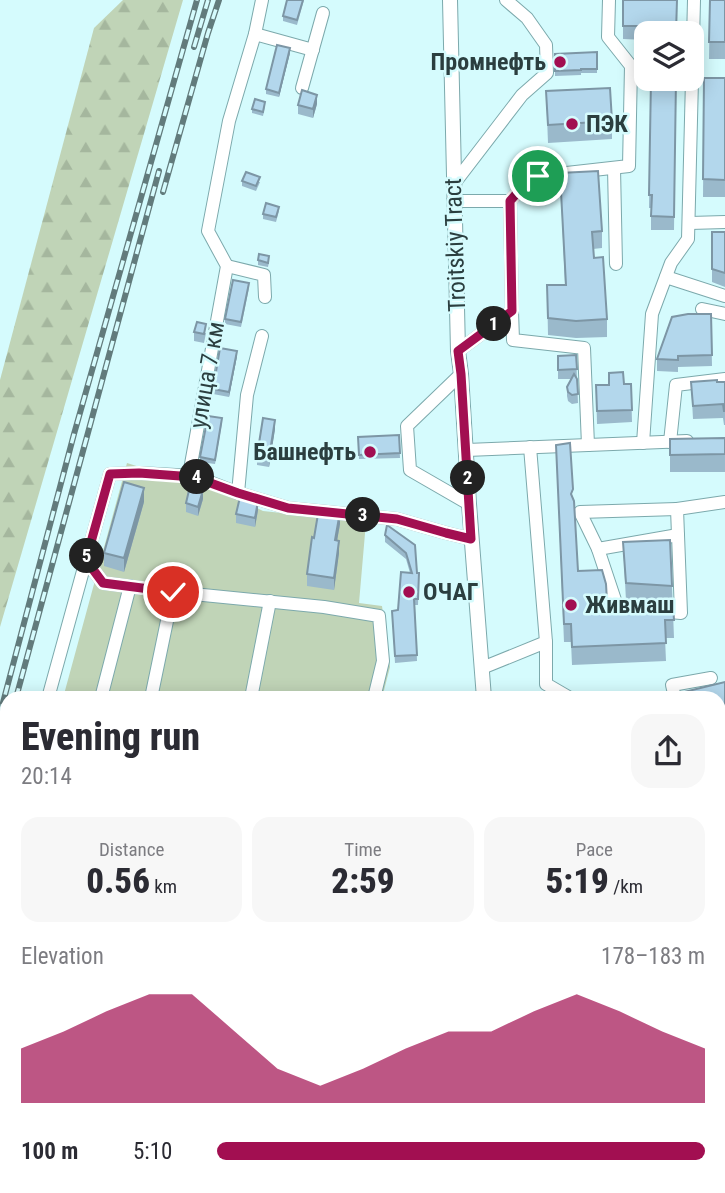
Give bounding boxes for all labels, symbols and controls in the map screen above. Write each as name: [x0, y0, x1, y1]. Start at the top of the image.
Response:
map controls: [634, 21, 704, 91]
button: layers: [634, 21, 704, 91]
place label: Промнефть: [431, 48, 546, 76]
marker: Промнефть: [552, 54, 568, 70]
place label: ПЭК: [586, 110, 628, 138]
marker: ПЭК: [564, 116, 580, 132]
pin: [508, 146, 568, 206]
icon: arrive: [519, 157, 557, 195]
street label: Troitskiy Tract: [439, 178, 471, 312]
pin: 1: [476, 306, 512, 342]
text: 1: [489, 312, 498, 335]
street label: улица 7 км: [184, 319, 230, 431]
place label: Башнефть: [253, 438, 356, 466]
marker: Башнефть: [362, 444, 378, 460]
pin: 4: [180, 460, 214, 494]
pin: 2: [450, 461, 486, 496]
text: 4: [192, 465, 201, 488]
text: 2: [463, 466, 472, 489]
pin: 3: [346, 498, 380, 532]
text: 3: [358, 503, 367, 526]
pin: 5: [70, 538, 104, 574]
text: 5: [82, 544, 91, 567]
pin: [143, 562, 203, 622]
icon: check: [154, 573, 192, 611]
place label: ОЧАГ: [423, 578, 478, 606]
marker: ОЧАГ: [401, 584, 417, 600]
place label: Живмаш: [585, 591, 675, 619]
marker: Живмаш: [563, 597, 579, 613]
button: share: [631, 714, 705, 788]
text: Evening run: [21, 715, 200, 759]
text: 20:14: [21, 763, 72, 790]
text: Distance: [99, 838, 164, 861]
text: Time: [344, 838, 382, 861]
text: Pace: [576, 838, 613, 861]
text: 0.56: [86, 861, 150, 902]
text: 2:59: [331, 861, 395, 902]
text: 5:19: [546, 861, 609, 902]
text: km: [150, 875, 177, 898]
text: /km: [609, 875, 643, 898]
text: Elevation: [21, 943, 104, 970]
text: 178–183 m: [601, 943, 705, 970]
text: 100 m: [21, 1138, 78, 1165]
text: 5:10: [133, 1138, 172, 1165]

